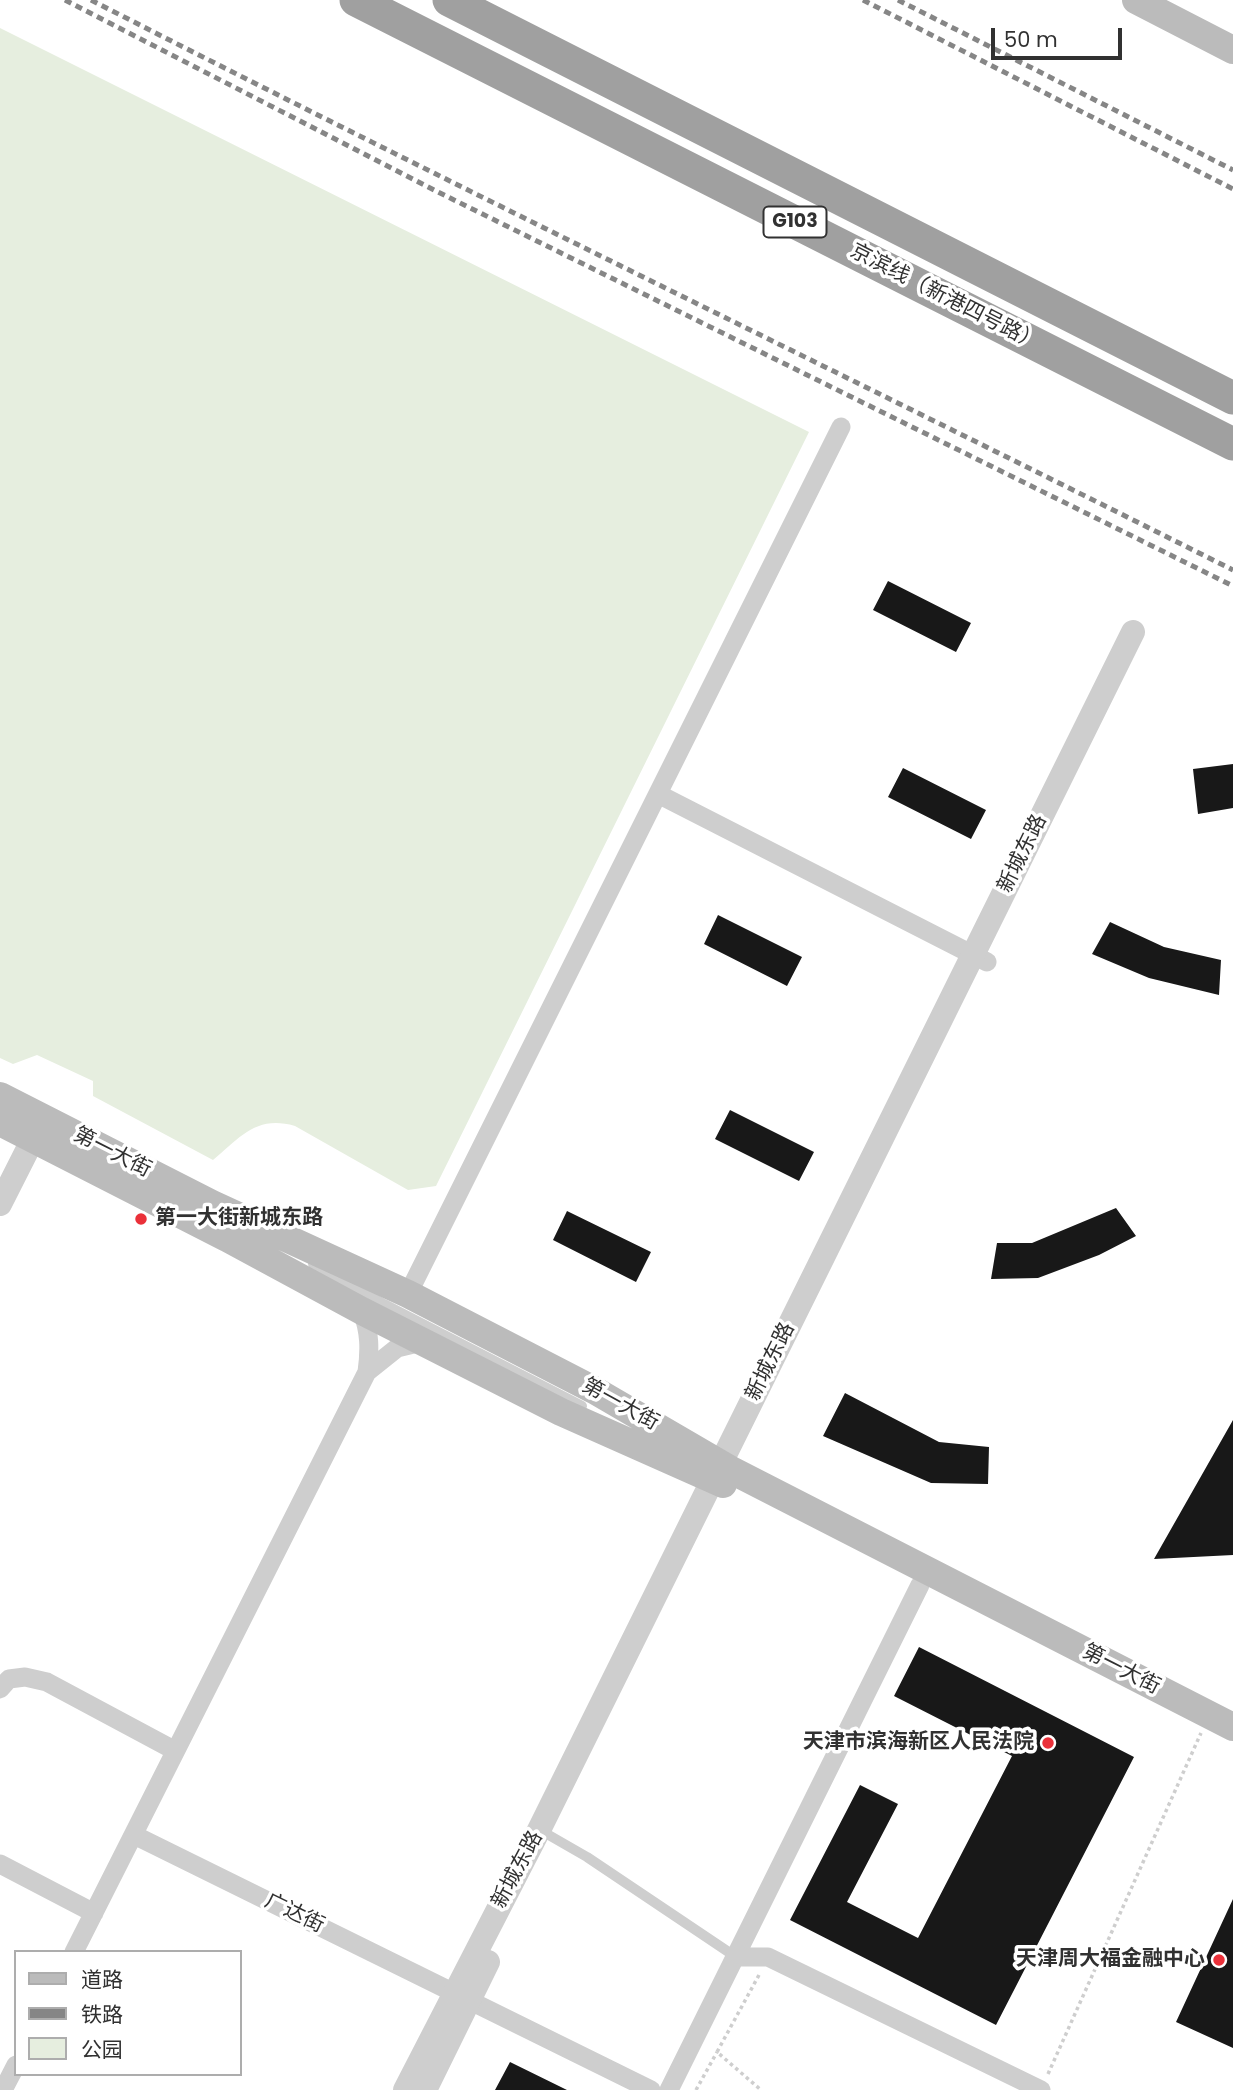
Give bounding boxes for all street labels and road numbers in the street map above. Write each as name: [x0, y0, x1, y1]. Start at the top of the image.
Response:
road number: G103: [764, 206, 826, 238]
street label: 京滨线（新港四号路）: [846, 239, 1044, 357]
street label: 新城东路: [993, 811, 1053, 897]
street label: 第一大街: [69, 1123, 155, 1183]
street label: 新城东路: [741, 1319, 801, 1405]
street label: 第一大街: [577, 1374, 663, 1436]
street label: 第一大街: [1078, 1640, 1164, 1700]
street label: 新城东路: [487, 1827, 549, 1913]
street label: 广达街: [260, 1889, 328, 1939]

